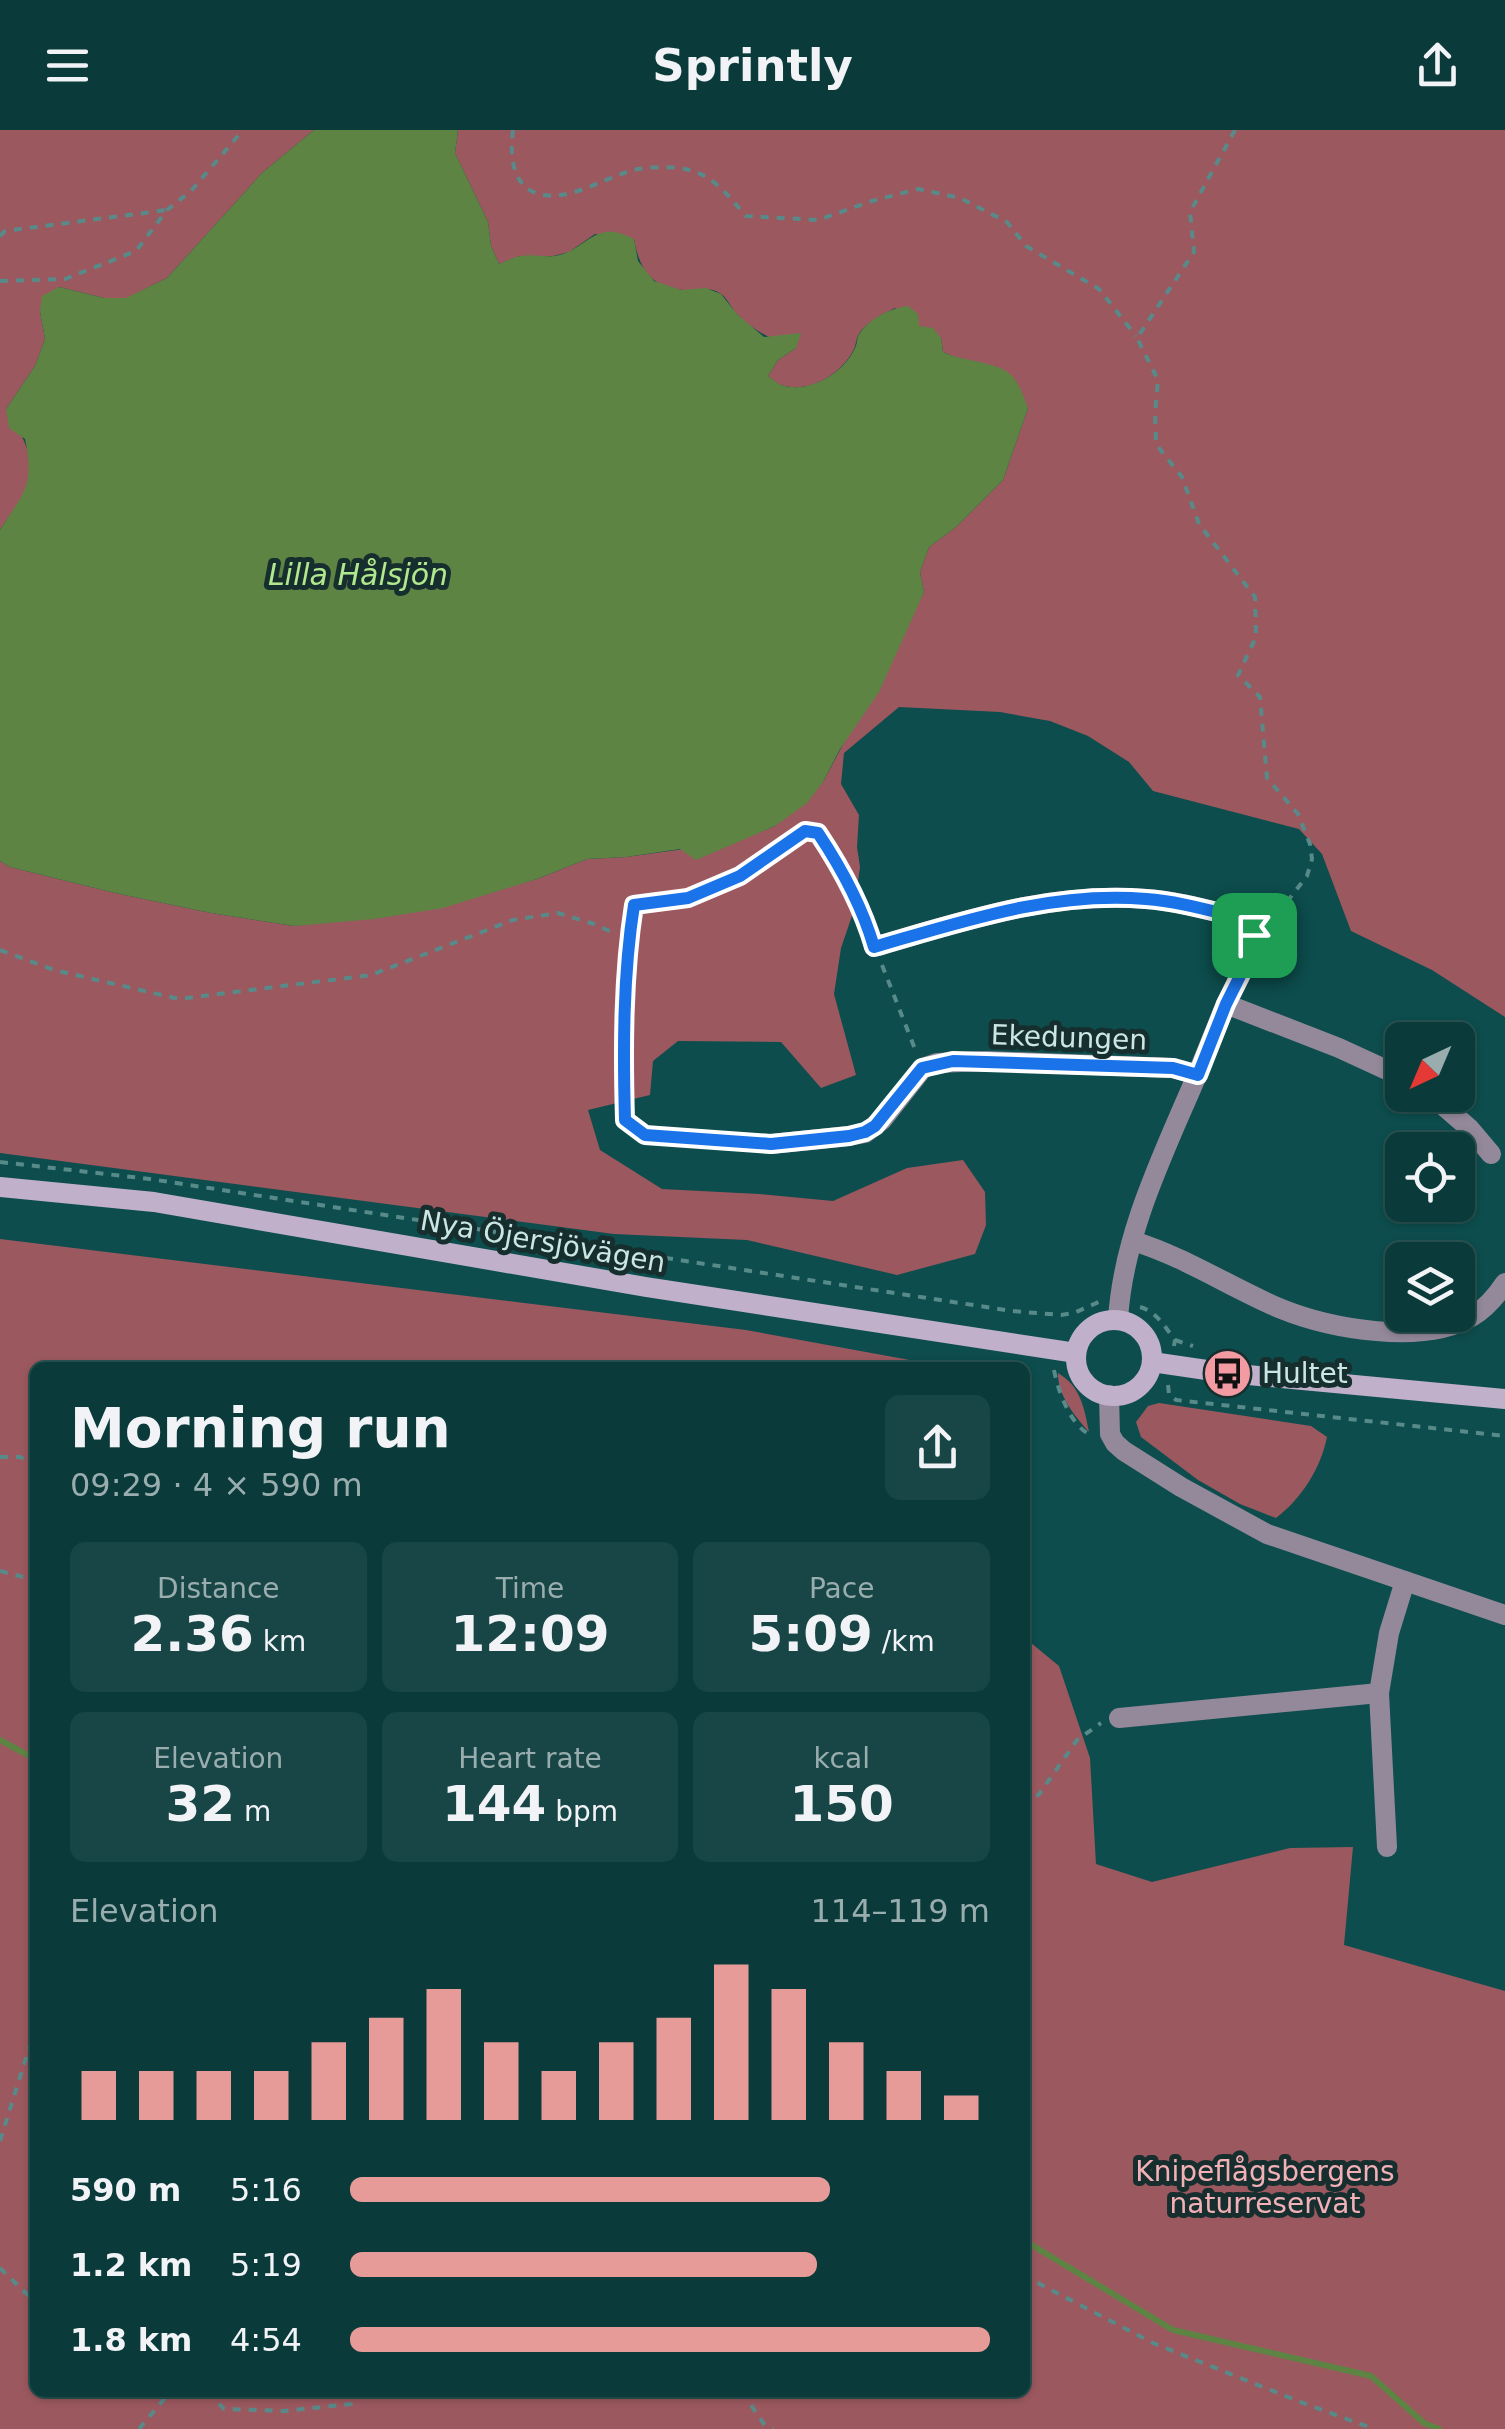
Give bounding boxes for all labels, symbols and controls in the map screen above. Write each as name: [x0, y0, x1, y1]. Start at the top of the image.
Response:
icon: menu: [40, 38, 95, 93]
icon: share: [1410, 38, 1465, 93]
text: Sprintly: [652, 39, 853, 92]
water label: Lilla Hålsjön: [268, 557, 448, 592]
pin: [1212, 893, 1297, 978]
icon: arrive: [1227, 908, 1282, 963]
street label: Ekedungen: [990, 1018, 1148, 1057]
north arrow: [1385, 1022, 1475, 1112]
map controls: [1385, 1022, 1475, 1332]
button: locate: [1385, 1132, 1475, 1222]
street label: Nya Öjersjövägen: [418, 1203, 668, 1279]
button: layers: [1385, 1242, 1475, 1332]
bus stop icon: Hultet: [1201, 1347, 1253, 1399]
place label: Hultet: [1262, 1357, 1348, 1390]
button: share: [885, 1395, 990, 1500]
text: Morning run: [70, 1396, 451, 1460]
text: 09:29 · 4 × 590 m: [70, 1466, 363, 1504]
text: Distance: [157, 1572, 280, 1605]
text: Time: [496, 1572, 564, 1605]
text: Pace: [809, 1572, 874, 1605]
text: 2.36: [130, 1605, 254, 1663]
text: 12:09: [450, 1605, 610, 1663]
text: 5:09: [749, 1605, 873, 1663]
text: km: [254, 1625, 306, 1658]
text: /km: [873, 1625, 935, 1658]
text: Elevation: [153, 1742, 283, 1775]
text: Heart rate: [458, 1742, 602, 1775]
text: kcal: [813, 1742, 870, 1775]
text: 32: [165, 1775, 235, 1833]
text: 144: [442, 1775, 546, 1833]
text: 150: [789, 1775, 894, 1833]
text: m: [235, 1795, 271, 1828]
text: bpm: [546, 1795, 618, 1828]
text: Elevation: [70, 1892, 219, 1930]
text: 114–119 m: [811, 1892, 990, 1930]
park label: Knipeflågsbergens naturreservat: [1135, 2155, 1395, 2220]
text: 590 m: [70, 2171, 181, 2209]
text: 5:16: [230, 2171, 302, 2209]
text: 1.2 km: [70, 2246, 192, 2284]
text: 5:19: [230, 2246, 302, 2284]
text: 1.8 km: [70, 2321, 192, 2359]
text: 4:54: [230, 2321, 302, 2359]

